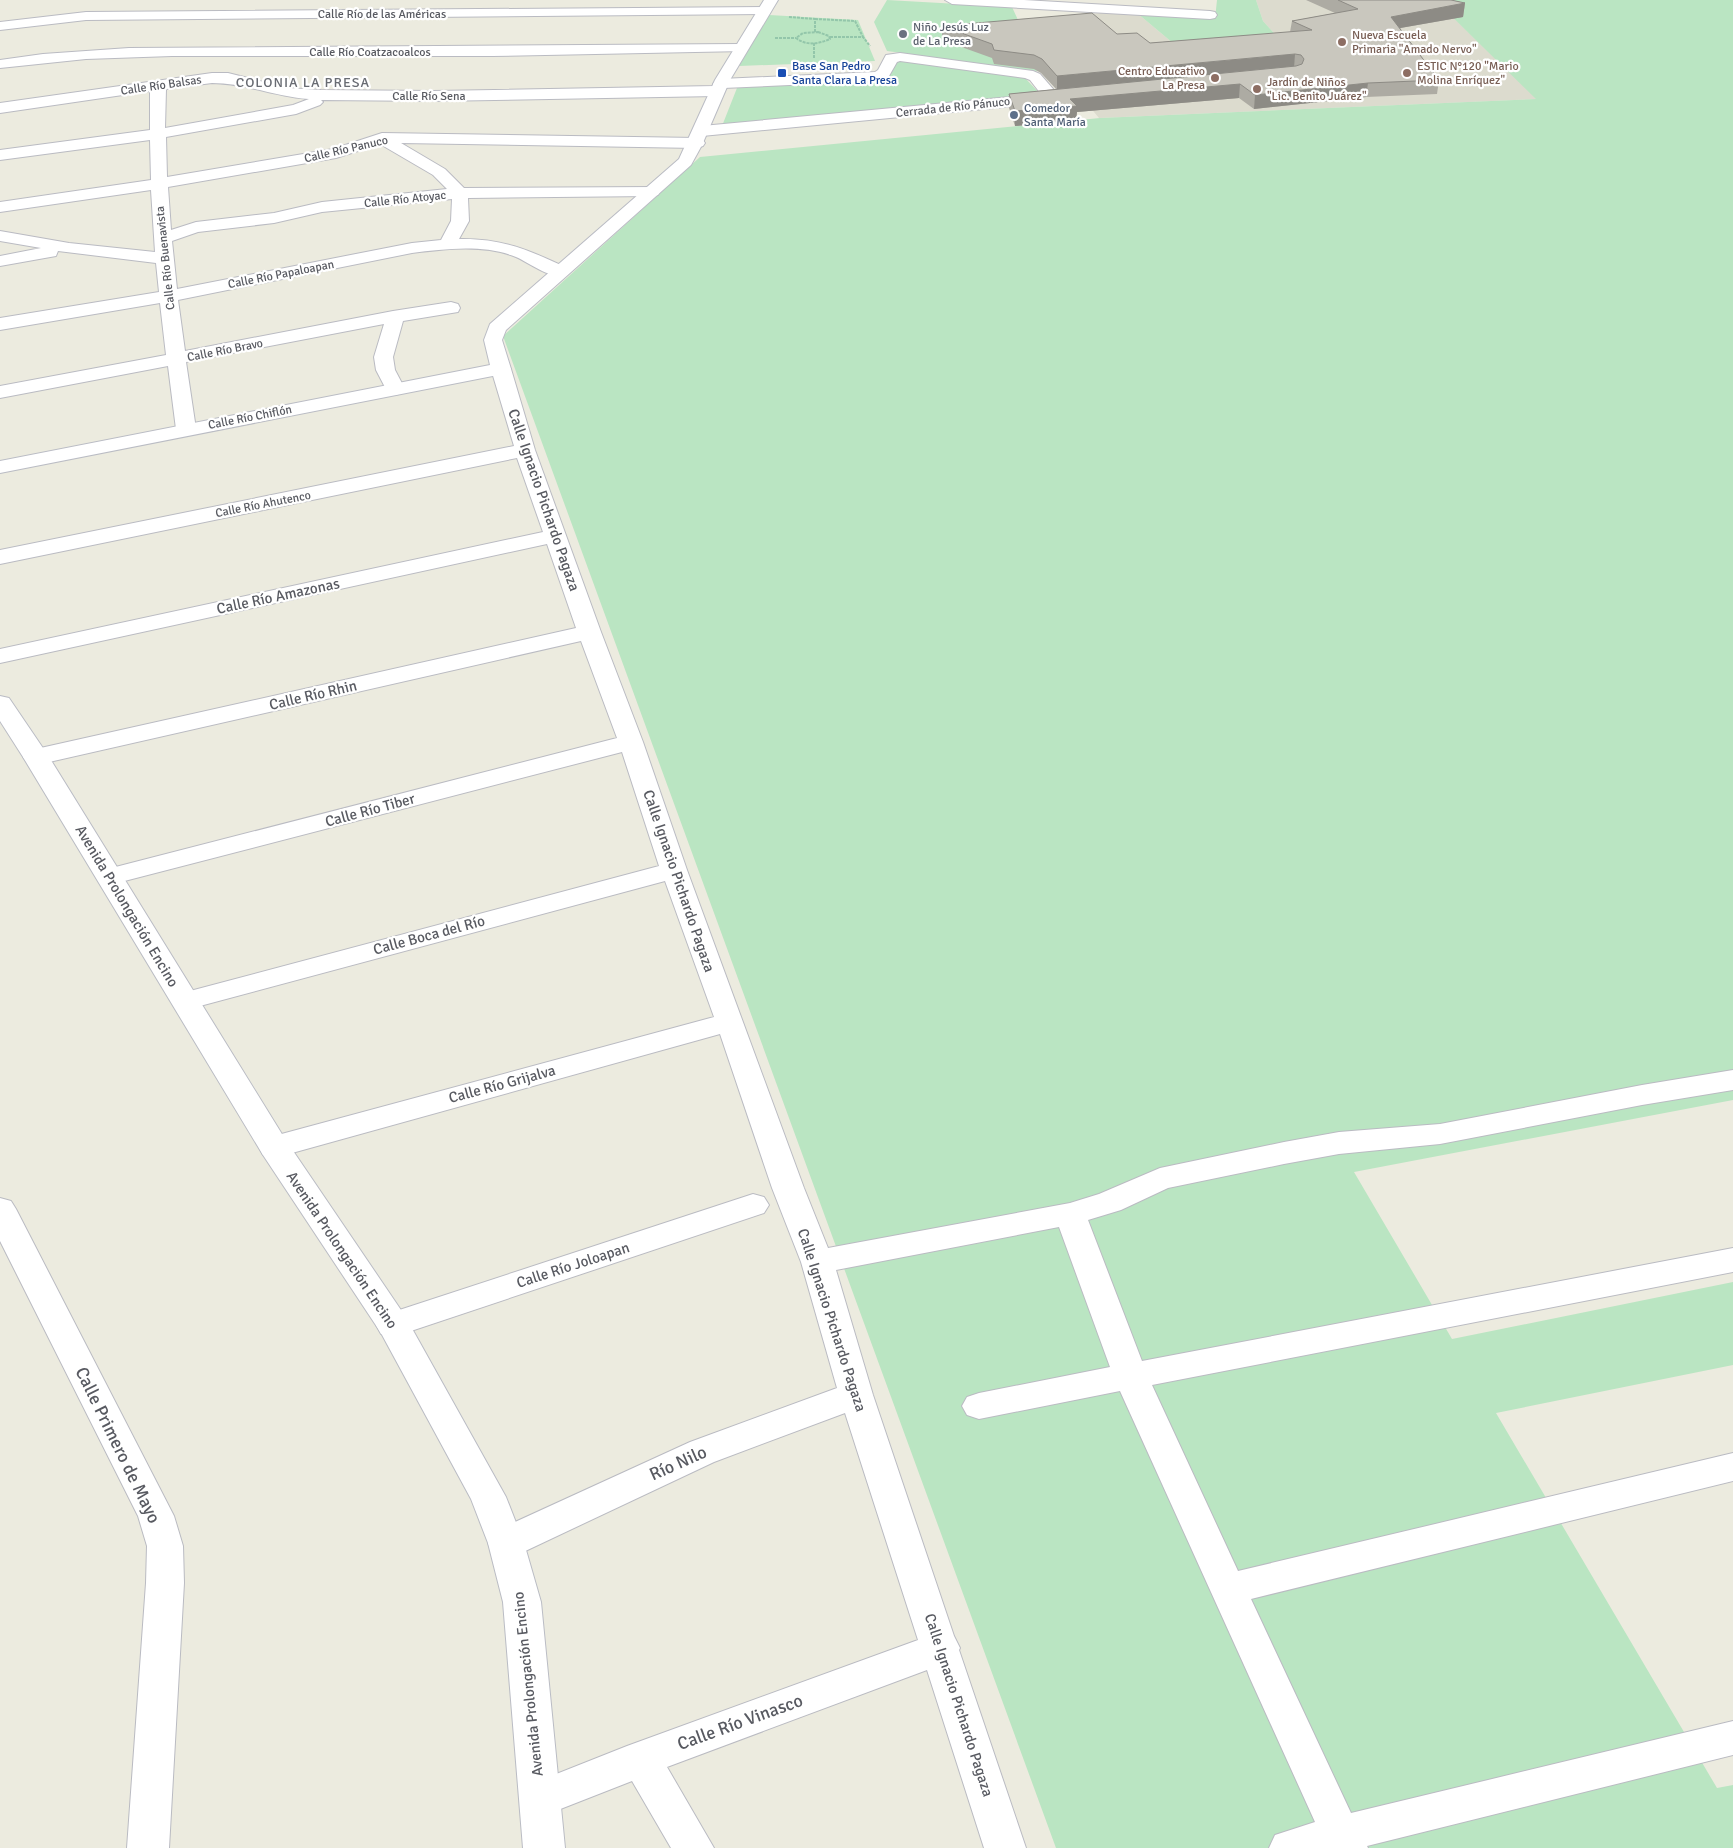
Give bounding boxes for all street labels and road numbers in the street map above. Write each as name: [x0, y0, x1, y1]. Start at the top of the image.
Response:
street label: Calle Río de las Américas: [318, 7, 446, 22]
street label: Calle Río Coatzacoalcos: [309, 45, 431, 60]
street label: Calle Río Balsas: [120, 72, 202, 99]
street label: Calle Río Sena: [392, 89, 466, 104]
street label: Cerrada de Río Pánuco: [895, 94, 1011, 121]
street label: Calle Río Panuco: [303, 133, 389, 166]
street label: Calle Río Atoyac: [363, 188, 447, 211]
street label: Calle Río Buenavista: [153, 205, 178, 311]
street label: Calle Río Papaloapan: [227, 257, 335, 292]
street label: Calle Río Bravo: [186, 336, 264, 365]
street label: Calle Río Chiflón: [207, 402, 293, 433]
street label: Calle Ignacio Pichardo Pagaza: [504, 406, 584, 594]
street label: Calle Río Ahutenco: [214, 488, 312, 521]
street label: Calle Río Amazonas: [215, 574, 342, 618]
street label: Calle Río Rhin: [267, 676, 359, 714]
street label: Calle Ignacio Pichardo Pagaza: [639, 787, 719, 975]
street label: Calle Río Tiber: [323, 789, 417, 831]
street label: Avenida Prolongación Encino: [71, 822, 183, 990]
street label: Calle Boca del Río: [371, 911, 487, 959]
street label: Calle Río Grijalva: [447, 1061, 557, 1107]
street label: Avenida Prolongación Encino: [283, 1168, 401, 1332]
street label: Calle Ignacio Pichardo Pagaza: [794, 1226, 870, 1414]
street label: Calle Río Joloapan: [514, 1238, 632, 1292]
street label: Calle Primero de Mayo: [71, 1363, 165, 1527]
street label: Río Nilo: [646, 1441, 710, 1485]
street label: Avenida Prolongación Encino: [509, 1591, 547, 1777]
street label: Calle Ignacio Pichardo Pagaza: [921, 1611, 997, 1799]
street label: Calle Río Vinasco: [674, 1689, 806, 1755]

